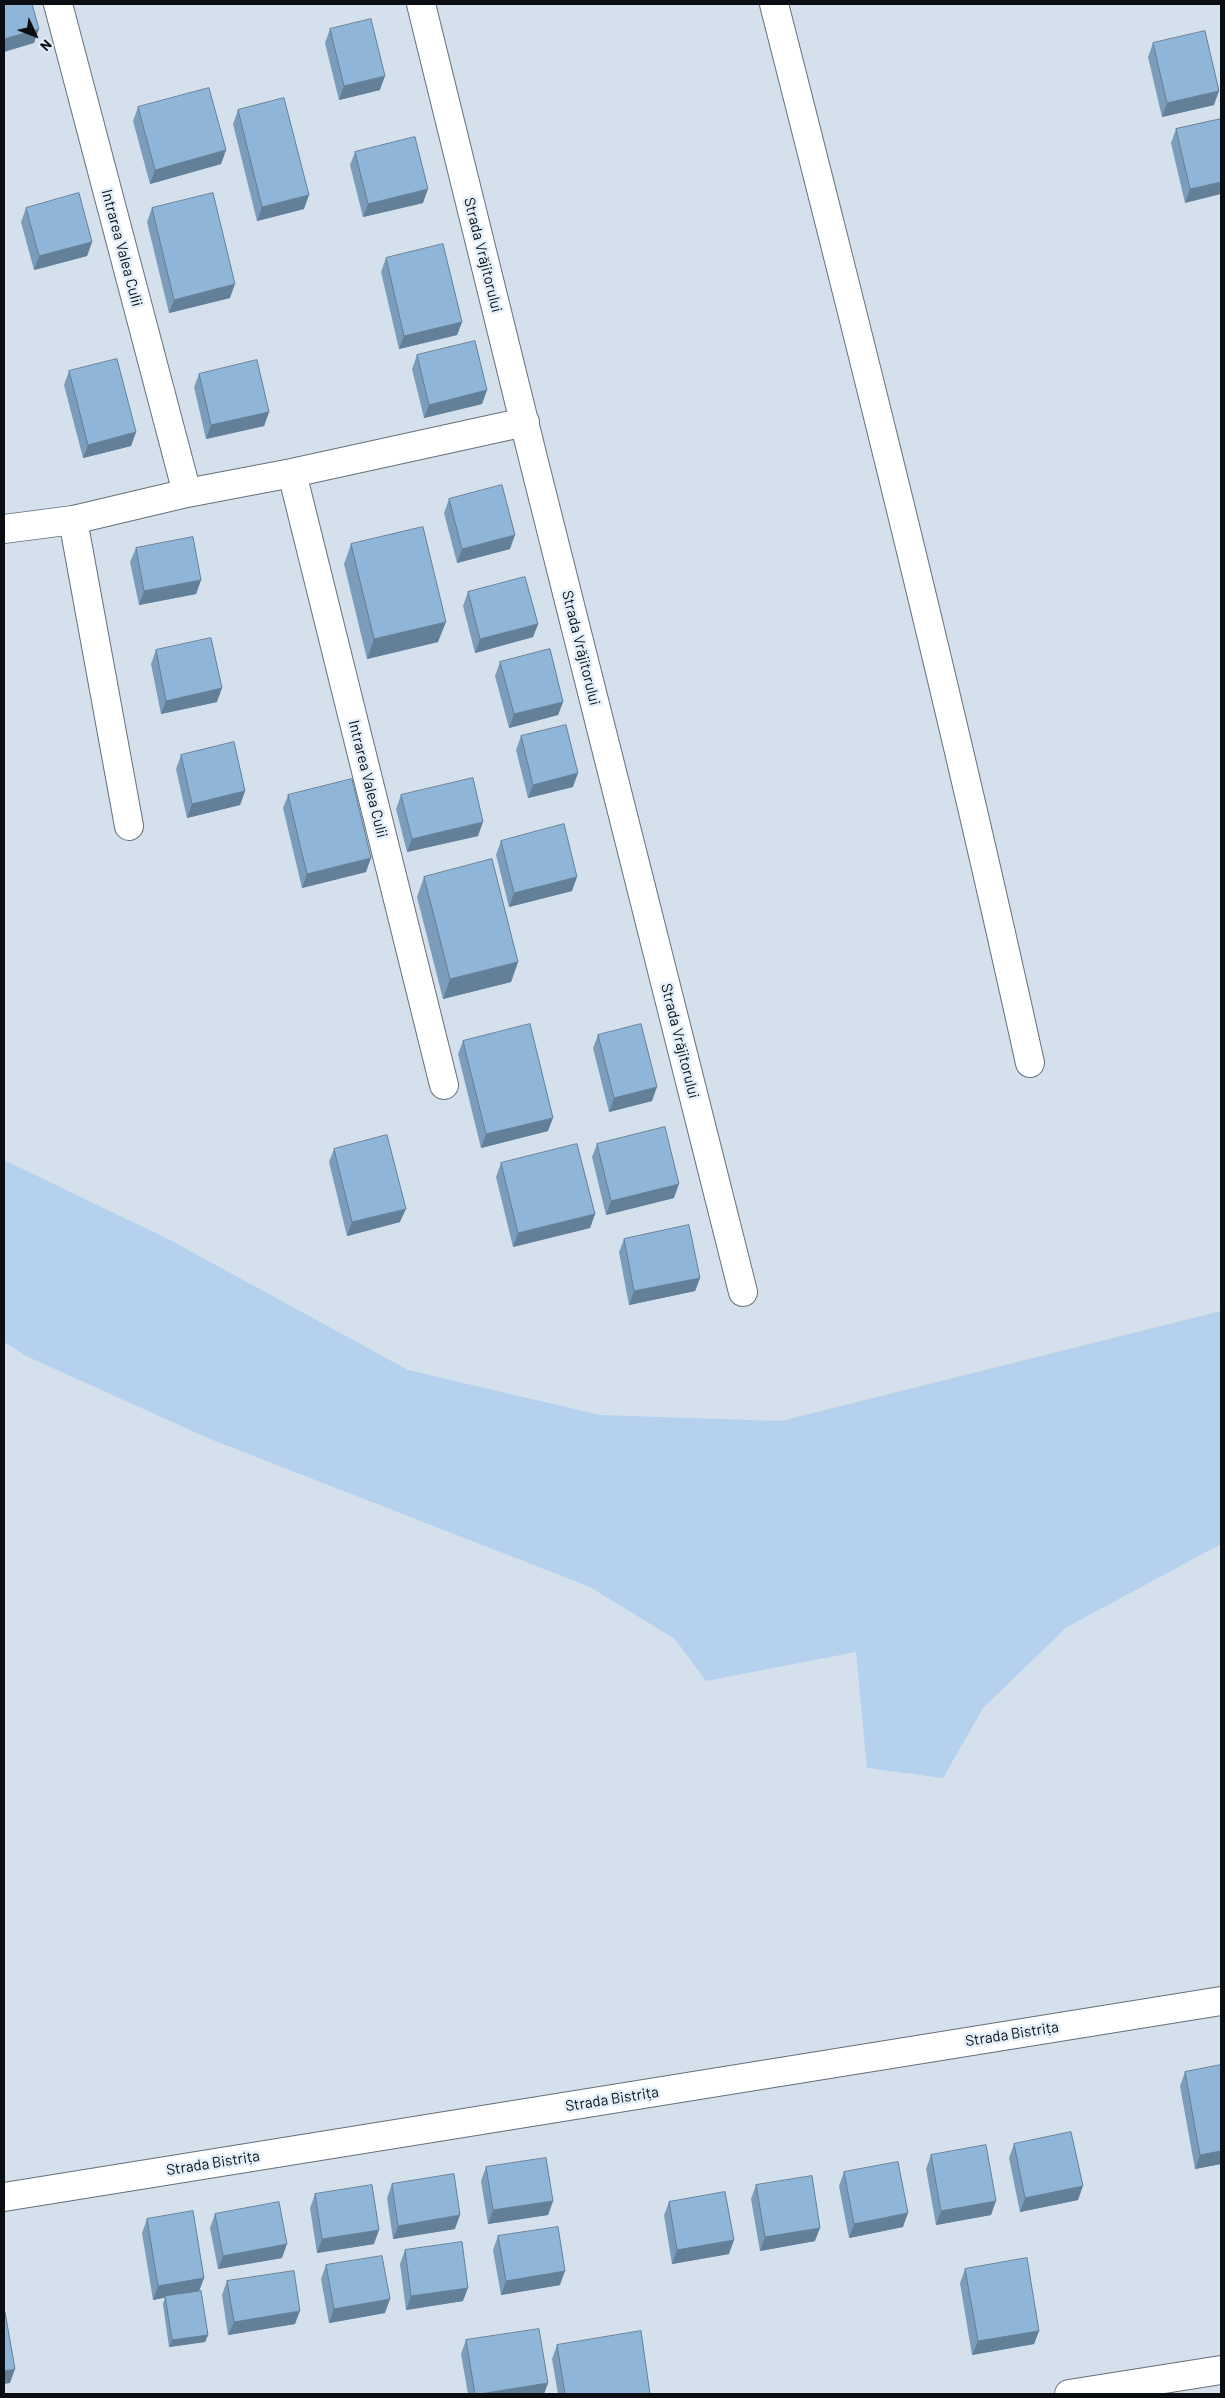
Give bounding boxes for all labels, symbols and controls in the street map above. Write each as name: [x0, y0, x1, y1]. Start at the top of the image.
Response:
north arrow: [10, 10, 60, 60]
text: N: [37, 36, 56, 55]
street label: Intrarea Valea Culii: [98, 187, 146, 309]
street label: Strada Vrăjitorului: [460, 196, 506, 314]
street label: Strada Vrăjitorului: [558, 589, 604, 707]
street label: Intrarea Valea Culii: [345, 718, 391, 840]
street label: Strada Vrăjitorului: [657, 982, 703, 1100]
street label: Strada Bistrița: [964, 2018, 1060, 2050]
street label: Strada Bistrița: [564, 2083, 660, 2115]
street label: Strada Bistrița: [165, 2147, 261, 2179]

